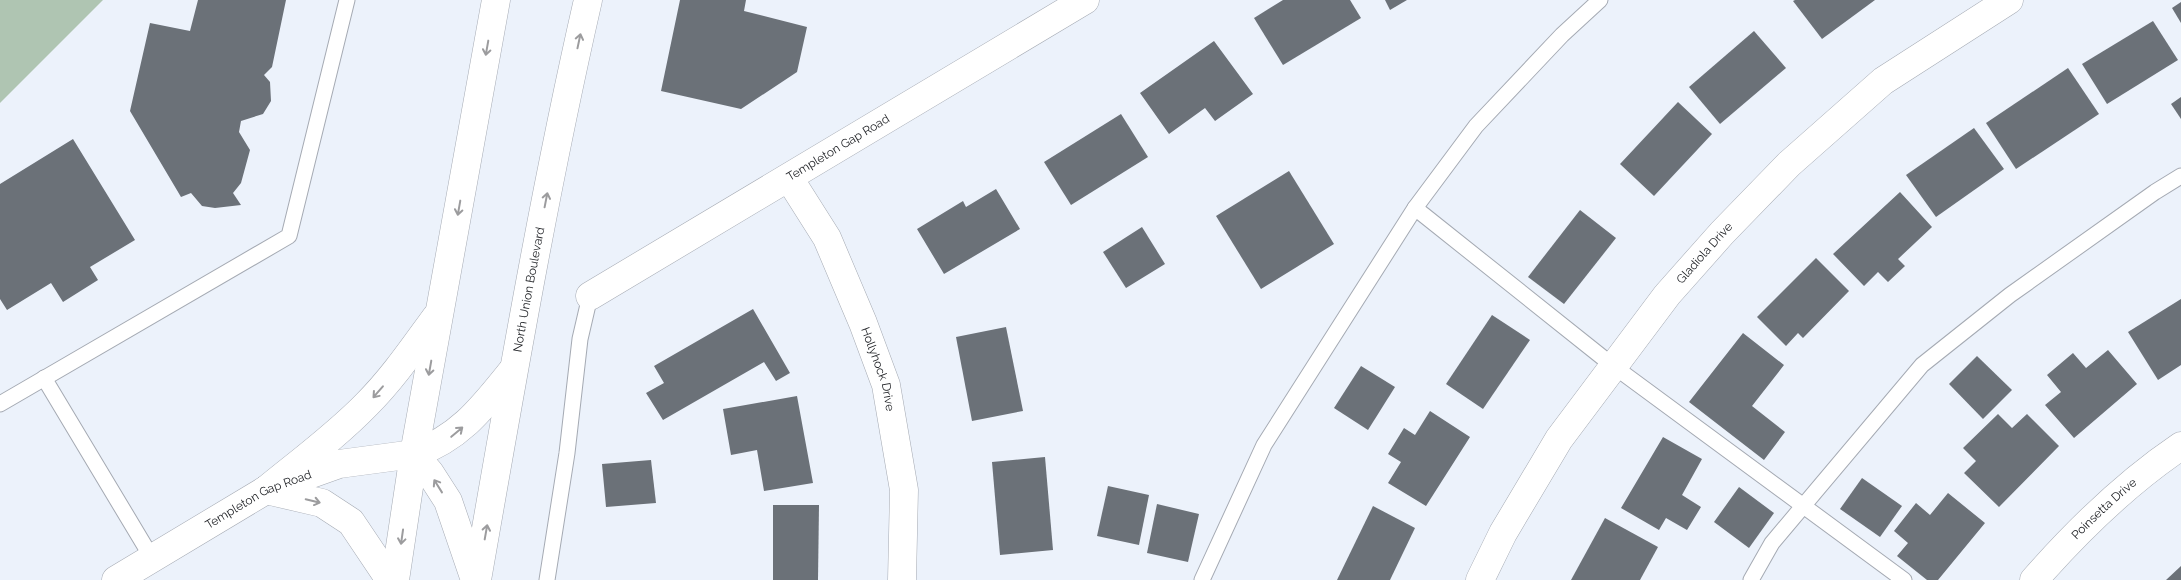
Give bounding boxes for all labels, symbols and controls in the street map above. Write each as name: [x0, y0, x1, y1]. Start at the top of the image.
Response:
one-way arrow: [575, 33, 584, 49]
one-way arrow: [482, 40, 492, 56]
street label: Templeton Gap Road: [784, 112, 892, 184]
one-way arrow: [542, 192, 552, 208]
one-way arrow: [453, 199, 463, 215]
street label: Gladiola Drive: [1673, 220, 1735, 286]
street label: North Union Boulevard: [510, 226, 547, 353]
street label: Hollyhock Drive: [858, 325, 897, 412]
one-way arrow: [424, 359, 434, 375]
one-way arrow: [372, 386, 384, 399]
one-way arrow: [450, 426, 463, 437]
street label: Templeton Gap Road: [203, 467, 313, 532]
street label: Poinsetta Drive: [2069, 475, 2139, 542]
one-way arrow: [433, 479, 444, 493]
one-way arrow: [305, 497, 321, 506]
one-way arrow: [481, 524, 491, 540]
one-way arrow: [397, 528, 407, 544]

